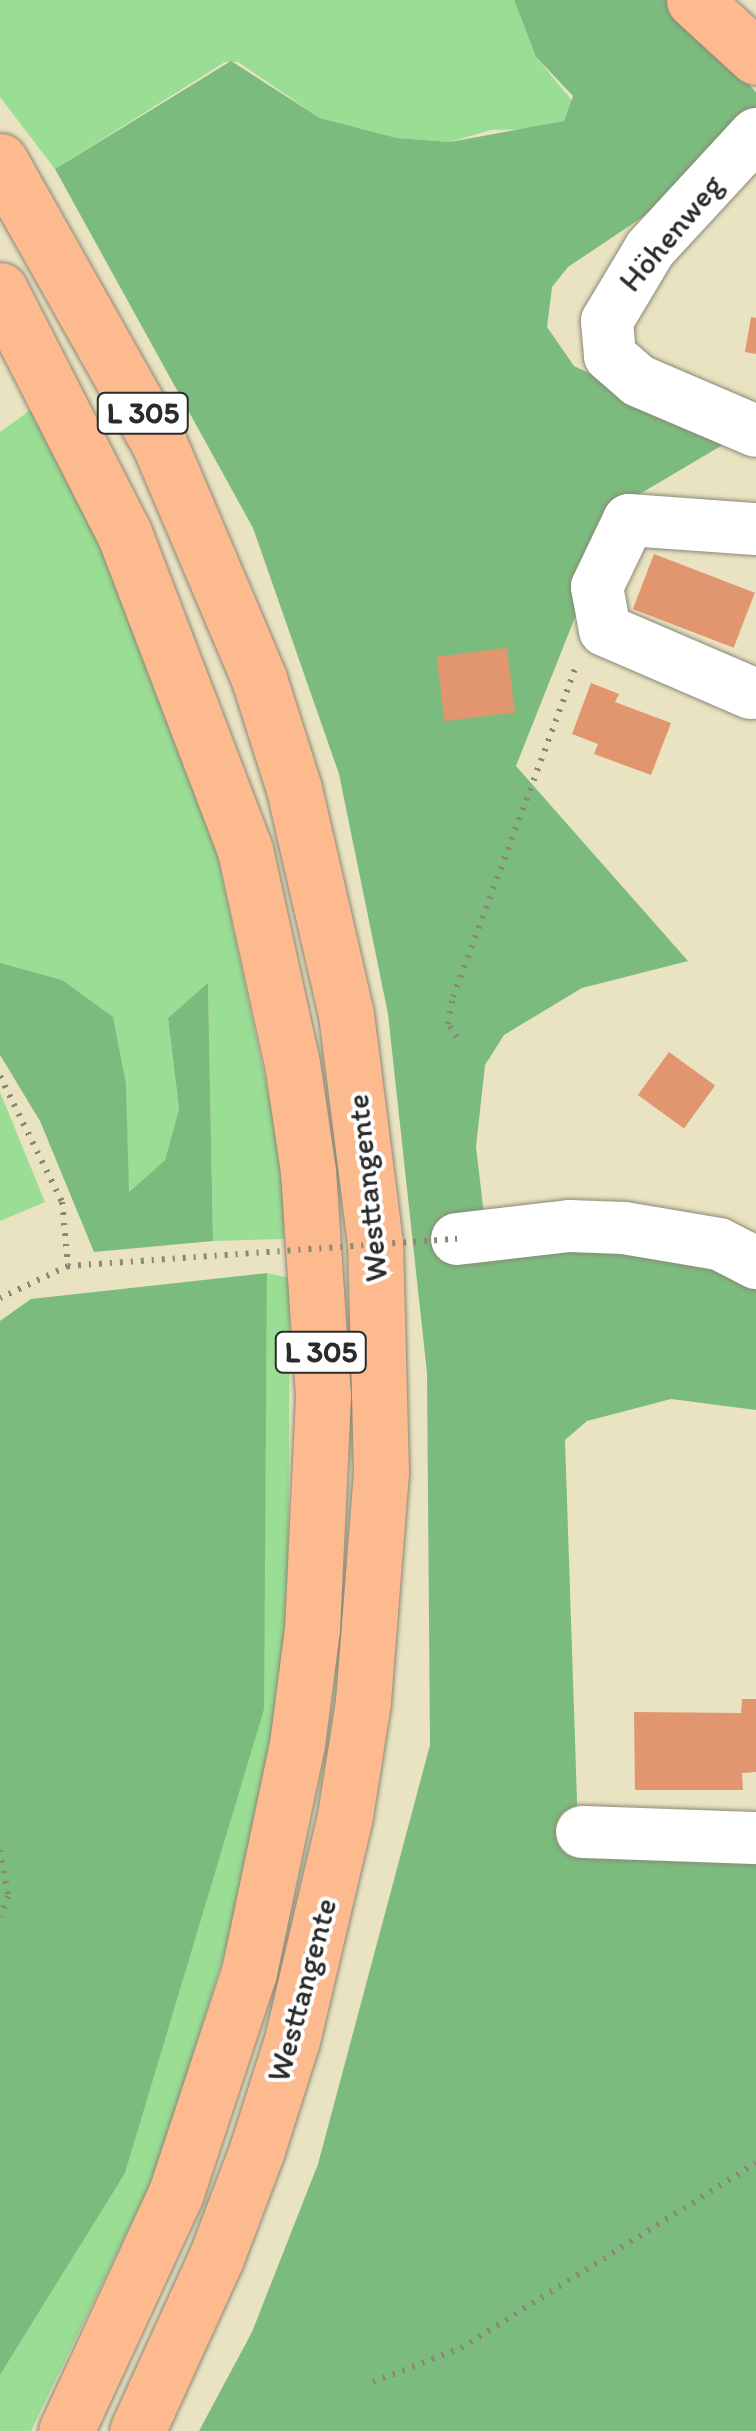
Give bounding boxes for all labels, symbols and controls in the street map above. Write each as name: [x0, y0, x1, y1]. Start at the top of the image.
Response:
street label: Höhenweg: [611, 166, 731, 300]
road number: L 305: [96, 388, 190, 438]
street label: Westtangente: [338, 1092, 396, 1284]
road number: L 305: [274, 1327, 368, 1377]
street label: Westtangente: [259, 1894, 345, 2086]

